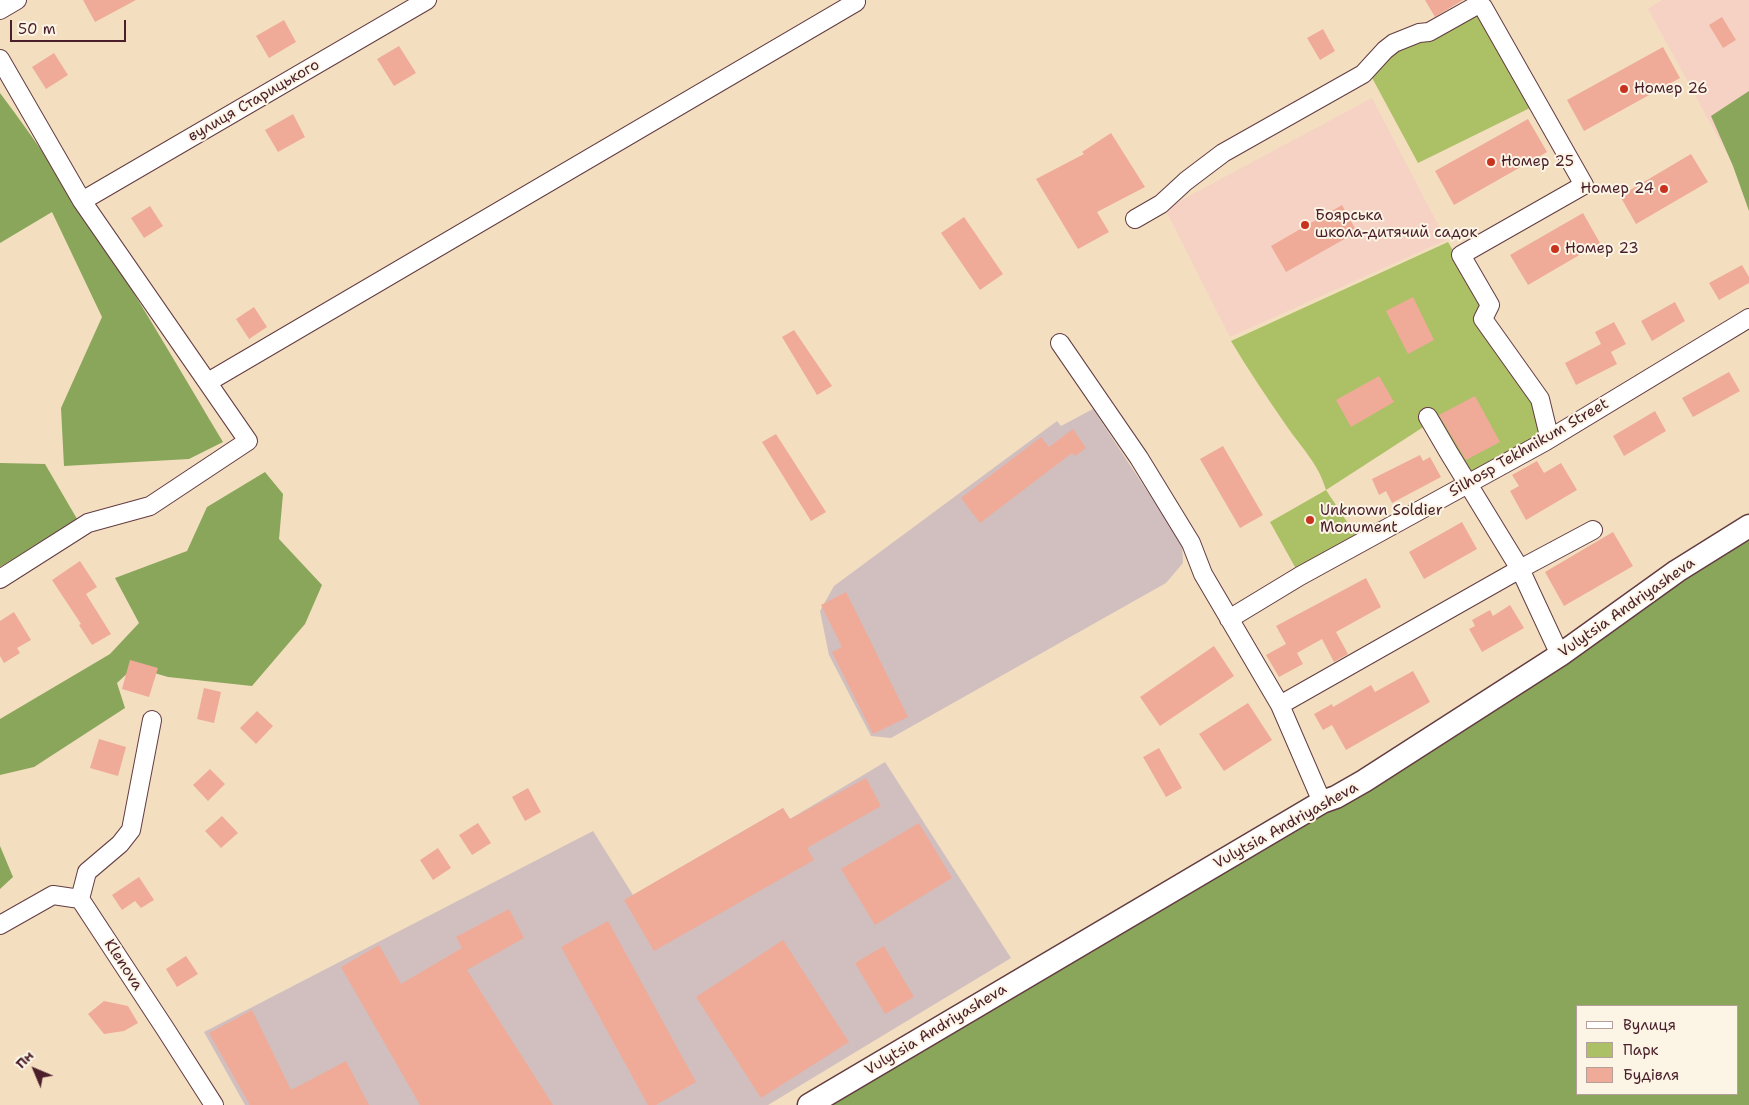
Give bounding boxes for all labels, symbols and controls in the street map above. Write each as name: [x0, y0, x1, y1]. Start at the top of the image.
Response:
scale bar: [12, 10, 129, 42]
text: 50 m: [18, 19, 56, 39]
street label: вулиця Старицького: [185, 56, 323, 146]
place label: Номер 26: [1634, 80, 1708, 98]
marker: Номер 26: [1618, 83, 1630, 95]
place label: Номер 25: [1501, 153, 1574, 171]
marker: Номер 25: [1485, 156, 1497, 168]
place label: Номер 24: [1581, 180, 1654, 198]
marker: Номер 24: [1658, 183, 1670, 195]
place label: Боярська школа-дитячий садок: [1315, 207, 1477, 242]
marker: Боярська школа-дитячий садок: [1299, 219, 1311, 231]
place label: Номер 23: [1565, 240, 1639, 258]
marker: Номер 23: [1549, 243, 1561, 255]
street label: Silhosp Tekhnikum Street: [1446, 395, 1612, 501]
place label: Unknown Soldier Monument: [1320, 502, 1443, 537]
marker: Unknown Soldier Monument: [1304, 514, 1316, 526]
street label: Vulytsia Andriyasheva: [1555, 554, 1699, 662]
street label: Vulytsia Andriyasheva: [1211, 779, 1361, 873]
street label: Klenova: [100, 936, 146, 994]
street label: Vulytsia Andriyasheva: [862, 980, 1010, 1080]
legend: [1576, 1005, 1739, 1095]
text: Вулиця: [1623, 1015, 1676, 1035]
text: Парк: [1623, 1040, 1659, 1060]
north arrow: [10, 1045, 60, 1095]
text: Пн: [11, 1046, 37, 1072]
text: Будівля: [1623, 1065, 1679, 1085]

